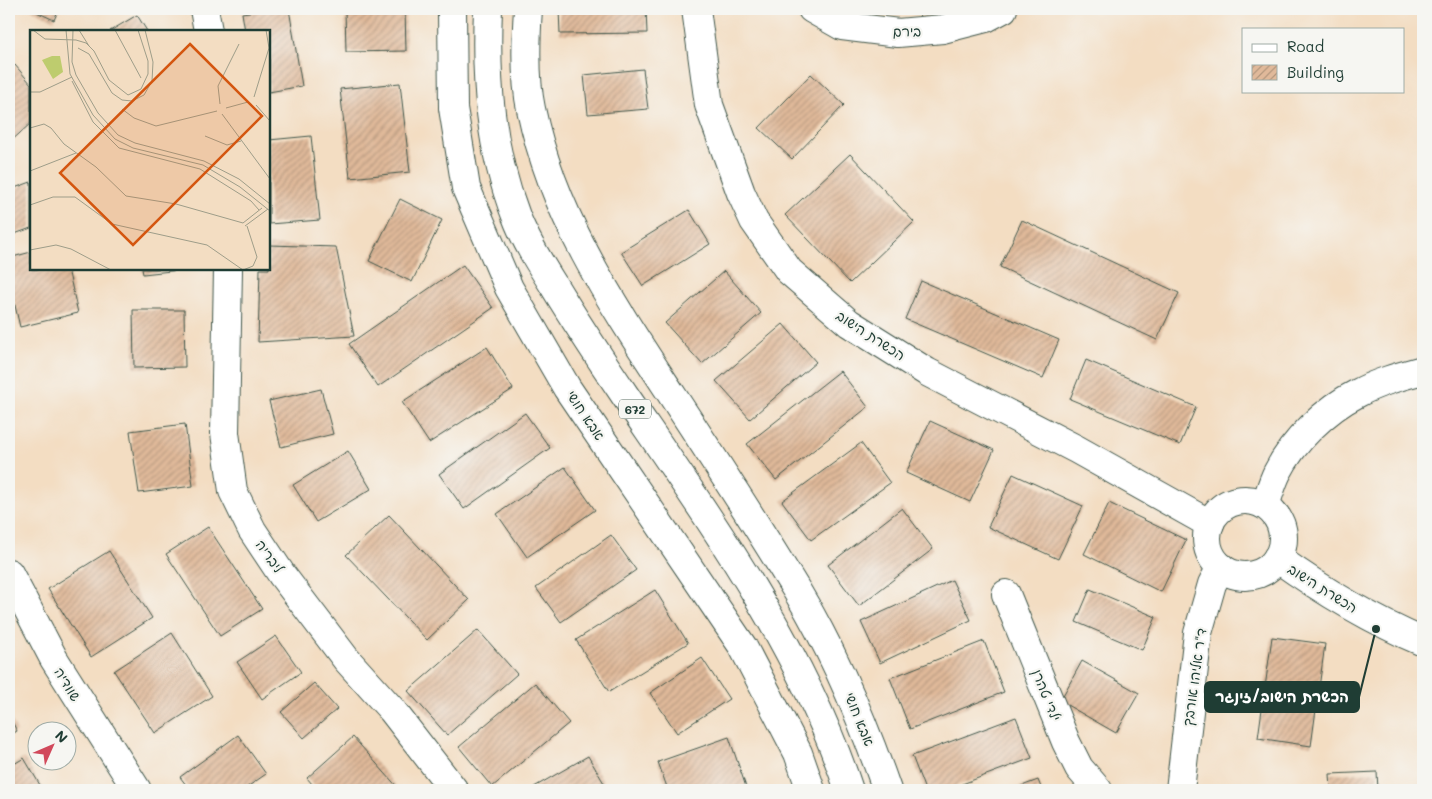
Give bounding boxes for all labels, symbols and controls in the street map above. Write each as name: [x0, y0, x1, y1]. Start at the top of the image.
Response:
street label: בירם: [893, 21, 921, 41]
legend: [1242, 28, 1404, 92]
inset map: [30, 30, 270, 270]
text: Road: [1287, 36, 1324, 56]
text: Building: [1287, 62, 1344, 82]
street label: הכשרת הישוב: [833, 306, 909, 364]
street label: אבא חושי: [562, 386, 610, 444]
road number: 672: [619, 399, 651, 418]
street label: ליבריה: [252, 536, 289, 577]
street label: הכשרת הישוב: [1285, 559, 1361, 617]
street label: ד"ר אליהו אורבך: [1178, 627, 1210, 727]
street label: שוודיה: [50, 663, 86, 705]
street label: ילדי טהרן: [1028, 666, 1066, 724]
callout: הכשרת הישוב/זינגר: [1205, 682, 1359, 712]
text: הכשרת הישוב/זינגר: [1215, 686, 1349, 706]
street label: אבא חושי: [841, 689, 880, 749]
north arrow: [28, 722, 78, 772]
text: N: [51, 726, 72, 747]

